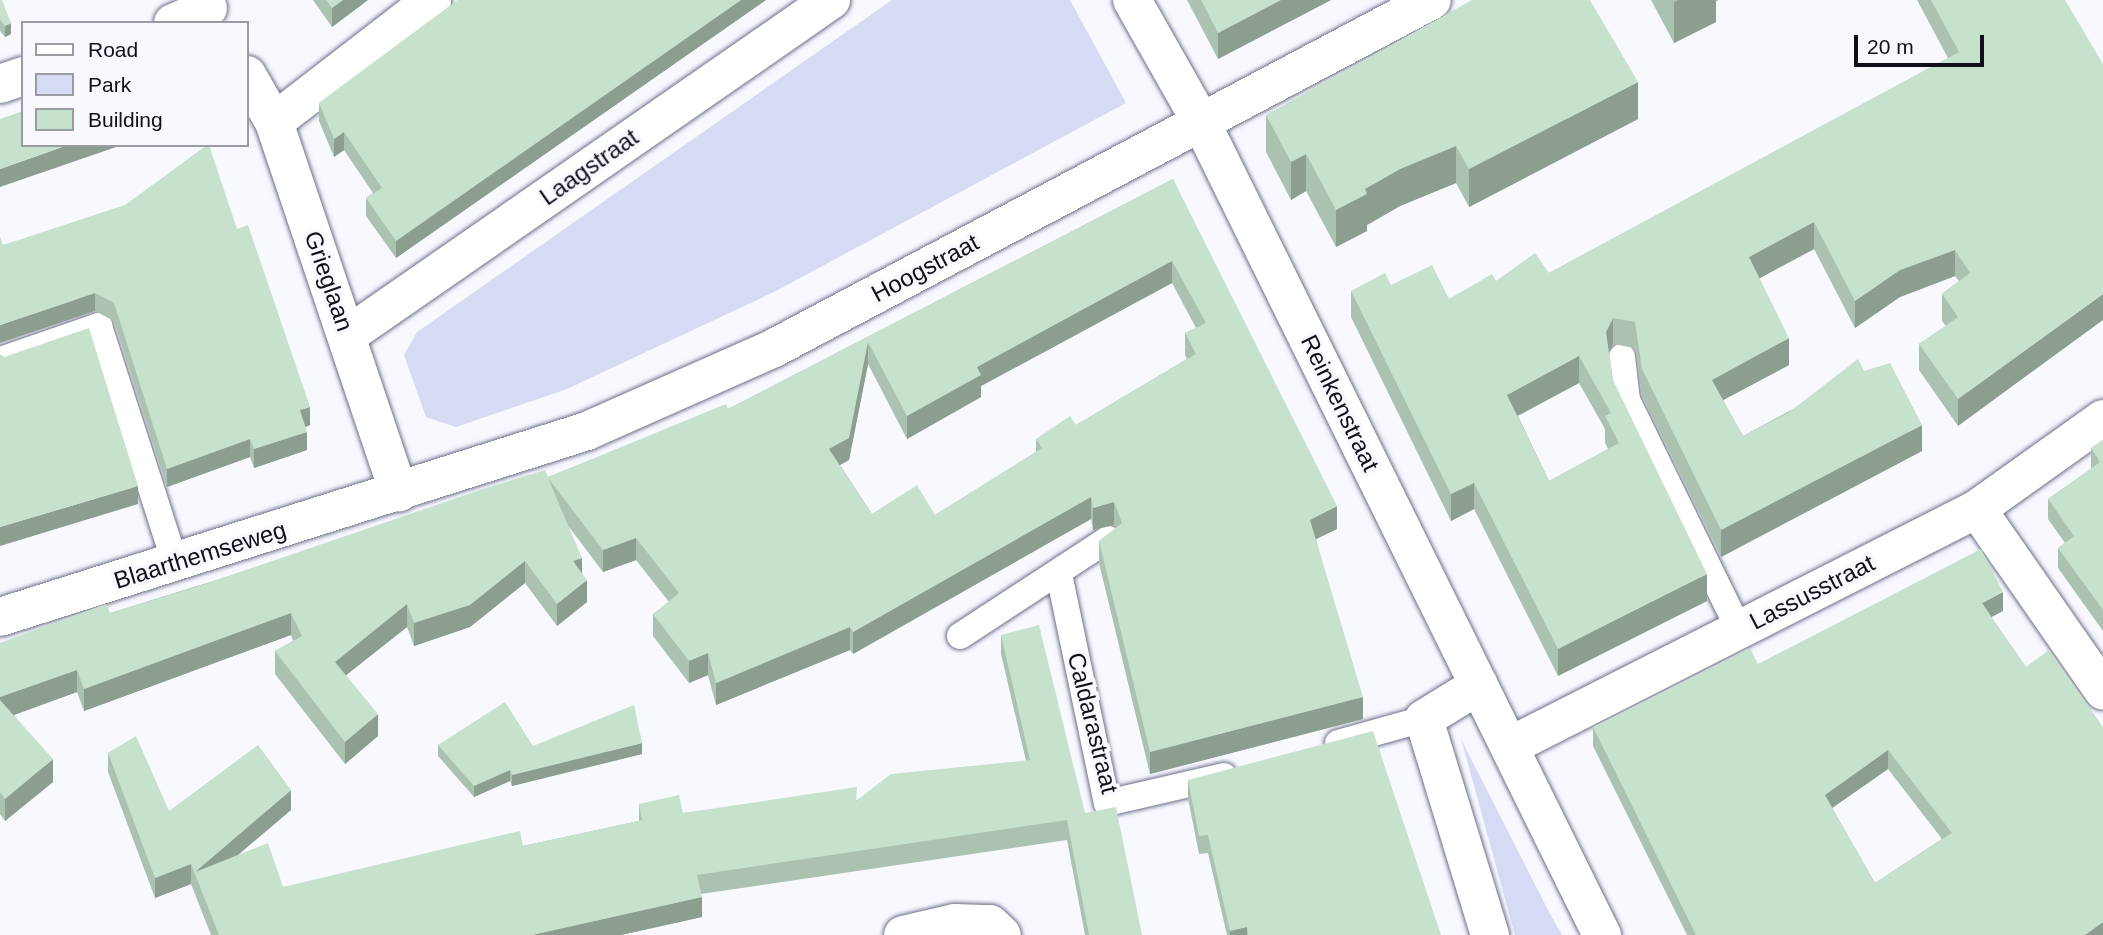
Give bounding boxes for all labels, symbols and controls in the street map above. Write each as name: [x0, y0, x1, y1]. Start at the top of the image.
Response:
legend: [21, 21, 248, 147]
scale bar: [1858, 21, 1988, 65]
text: 20 m: [1867, 35, 1914, 58]
text: Road: [88, 38, 138, 61]
text: Park: [88, 73, 131, 96]
text: Building: [88, 108, 163, 131]
street label: Laagstraat: [534, 123, 644, 211]
street label: Grieglaan: [298, 227, 360, 335]
street label: Hoogstraat: [866, 228, 984, 308]
street label: Reinkenstraat: [1295, 330, 1385, 476]
street label: Blaarthemseweg: [110, 515, 290, 595]
street label: Lassusstraat: [1745, 548, 1879, 636]
street label: Caldarastraat: [1062, 650, 1124, 796]

